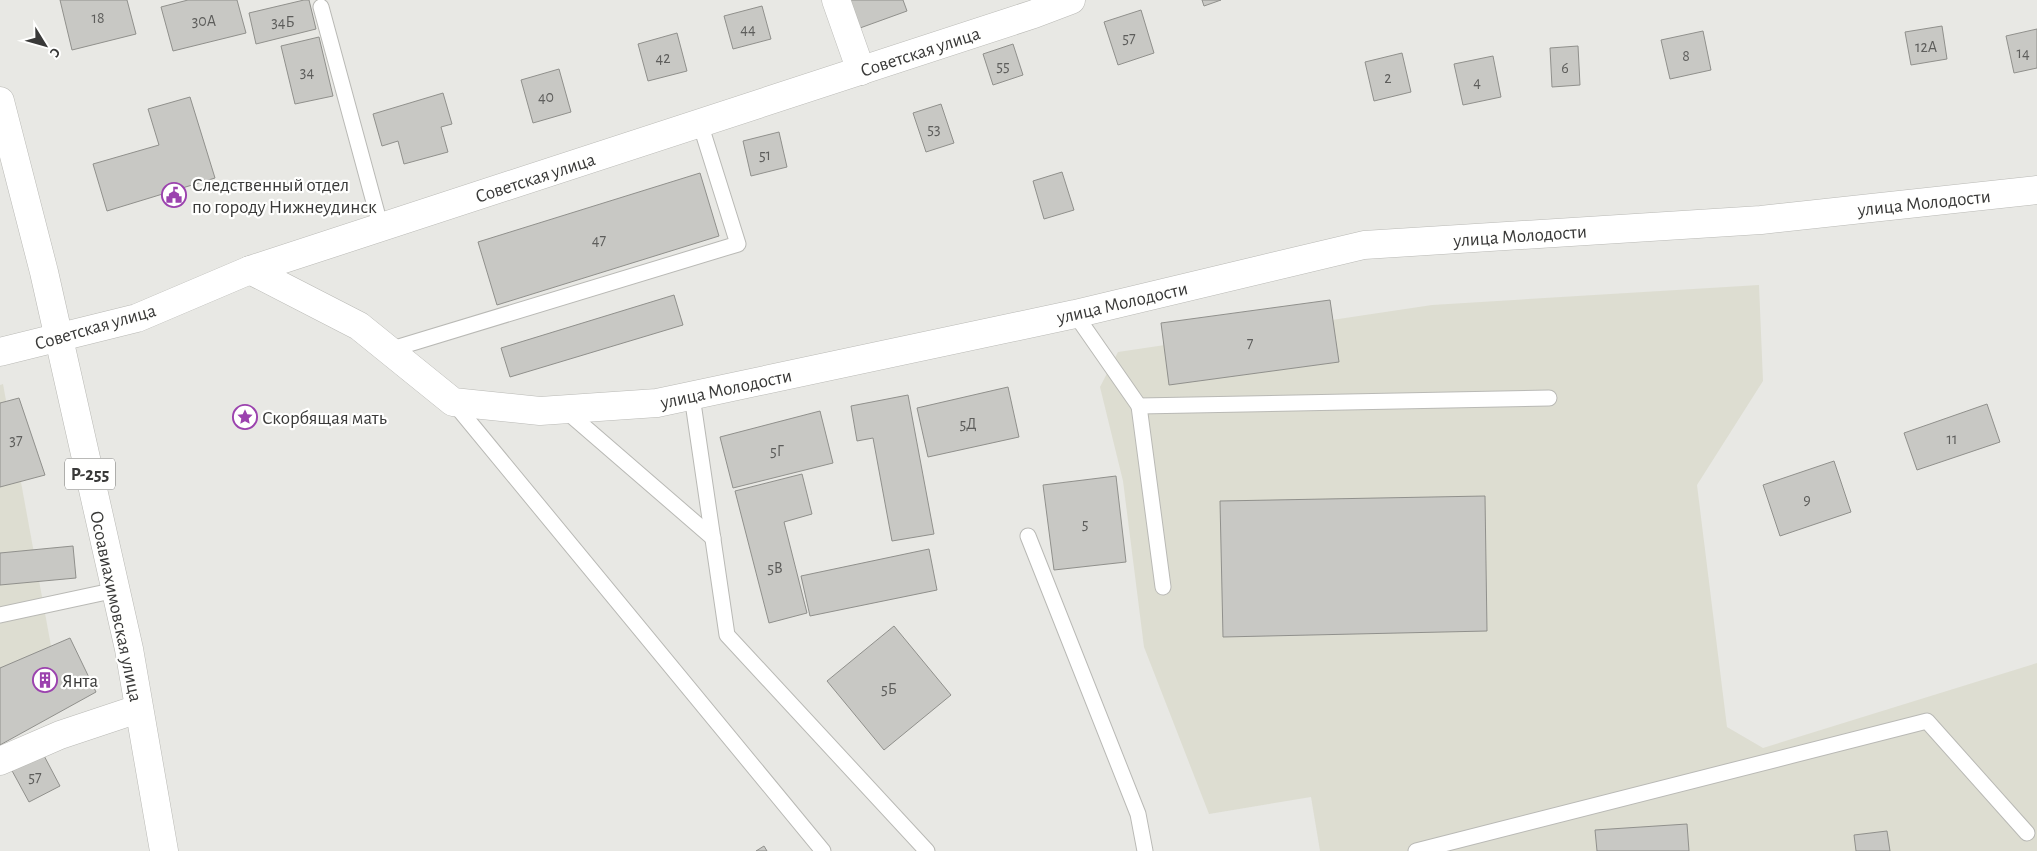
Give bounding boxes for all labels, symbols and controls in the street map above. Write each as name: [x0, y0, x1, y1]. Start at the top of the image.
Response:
house number: 18: [91, 10, 105, 26]
house number: 30А: [192, 13, 217, 29]
house number: 34Б: [271, 14, 295, 30]
north arrow: [20, 20, 70, 70]
house number: 44: [740, 21, 756, 37]
street label: Советская улица: [858, 24, 983, 81]
house number: 57: [1122, 30, 1136, 46]
house number: 12А: [1915, 39, 1938, 55]
text: С: [47, 45, 63, 60]
house number: 14: [2016, 45, 2030, 61]
house number: 8: [1682, 48, 1690, 64]
house number: 42: [656, 50, 670, 66]
house number: 55: [996, 58, 1010, 74]
house number: 6: [1561, 60, 1569, 76]
house number: 34: [300, 64, 314, 80]
house number: 2: [1384, 70, 1392, 86]
house number: 4: [1473, 74, 1481, 90]
house number: 40: [538, 89, 554, 105]
house number: 53: [927, 121, 941, 137]
house number: 51: [759, 147, 771, 163]
street label: Советская улица: [473, 150, 598, 207]
place label: Следственный отдел по городу Нижнеудинск: [192, 176, 377, 217]
public building icon: Следственный отдел по городу Нижнеудинск: [161, 182, 187, 208]
street label: улица Молодости: [1856, 187, 1992, 220]
street label: улица Молодости: [1452, 222, 1588, 251]
house number: 47: [592, 232, 607, 248]
street label: улица Молодости: [1054, 279, 1190, 328]
street label: Советская улица: [33, 301, 158, 354]
house number: 7: [1247, 335, 1254, 351]
street label: улица Молодости: [658, 366, 794, 413]
place icon: Скорбящая мать: [232, 404, 258, 430]
place label: Скорбящая мать: [262, 409, 387, 428]
house number: 5Д: [959, 416, 977, 432]
house number: 11: [1946, 431, 1958, 447]
house number: 37: [9, 432, 23, 448]
house number: 5Г: [770, 443, 785, 459]
road number: Р-255: [65, 458, 115, 489]
house number: 9: [1803, 492, 1811, 508]
street label: Осоавиахимовская улица: [86, 509, 145, 704]
house number: 5: [1082, 516, 1088, 532]
house number: 5В: [767, 560, 783, 576]
building icon: Янта: [32, 667, 58, 693]
place label: Янта: [62, 672, 98, 691]
house number: 5Б: [881, 681, 897, 697]
house number: 57: [28, 769, 42, 785]

